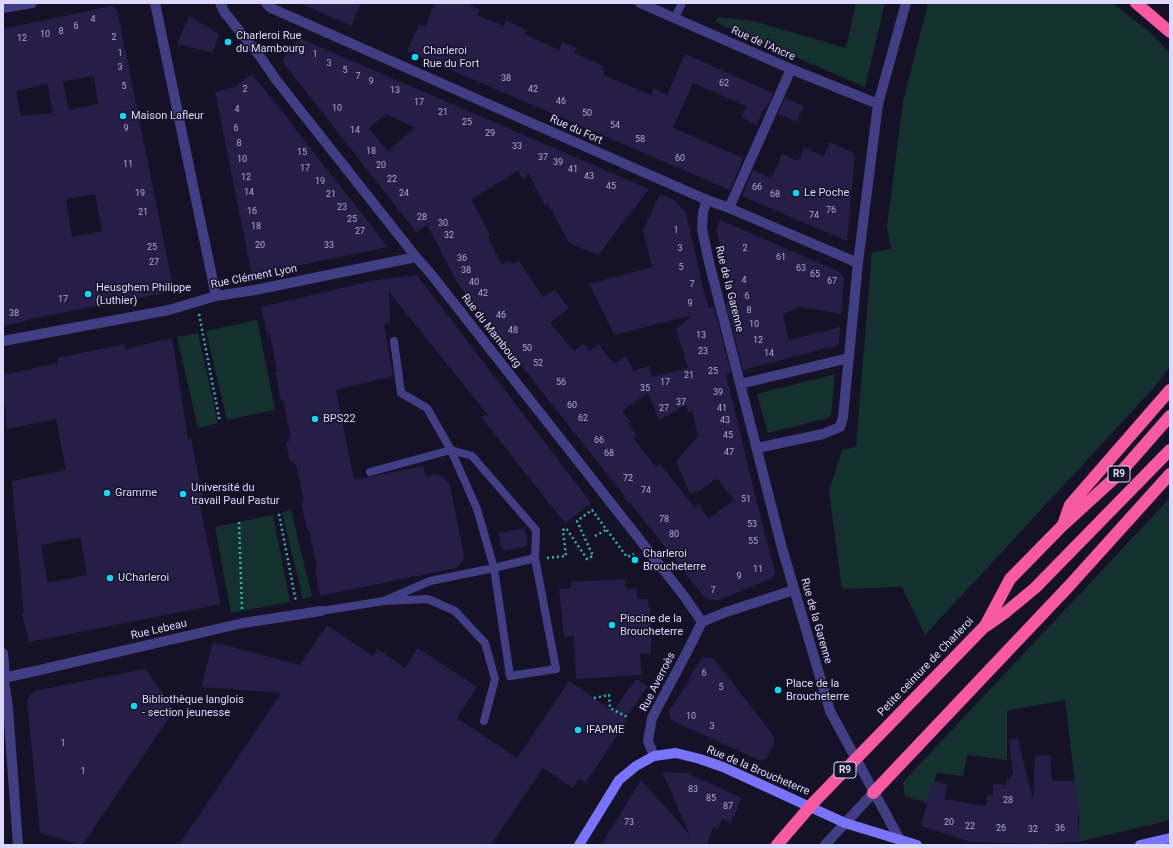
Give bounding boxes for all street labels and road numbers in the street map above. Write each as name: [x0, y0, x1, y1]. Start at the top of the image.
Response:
street label: Rue de l'Ancre: [729, 24, 797, 64]
street label: Rue du Fort: [548, 113, 604, 147]
street label: Rue de la Garenne: [712, 244, 746, 334]
street label: Rue Clément Lyon: [210, 262, 298, 292]
street label: Rue du Mambourg: [458, 291, 524, 371]
road number: R9: [1108, 466, 1130, 482]
street label: Rue de la Garenne: [797, 577, 835, 665]
street label: Petite ceinture de Charleroi: [875, 615, 977, 719]
street label: Rue Lebeau: [130, 617, 188, 643]
street label: Rue Averroès: [637, 650, 679, 714]
street label: Rue de la Broucheterre: [705, 743, 811, 799]
road number: R9: [834, 762, 856, 778]

